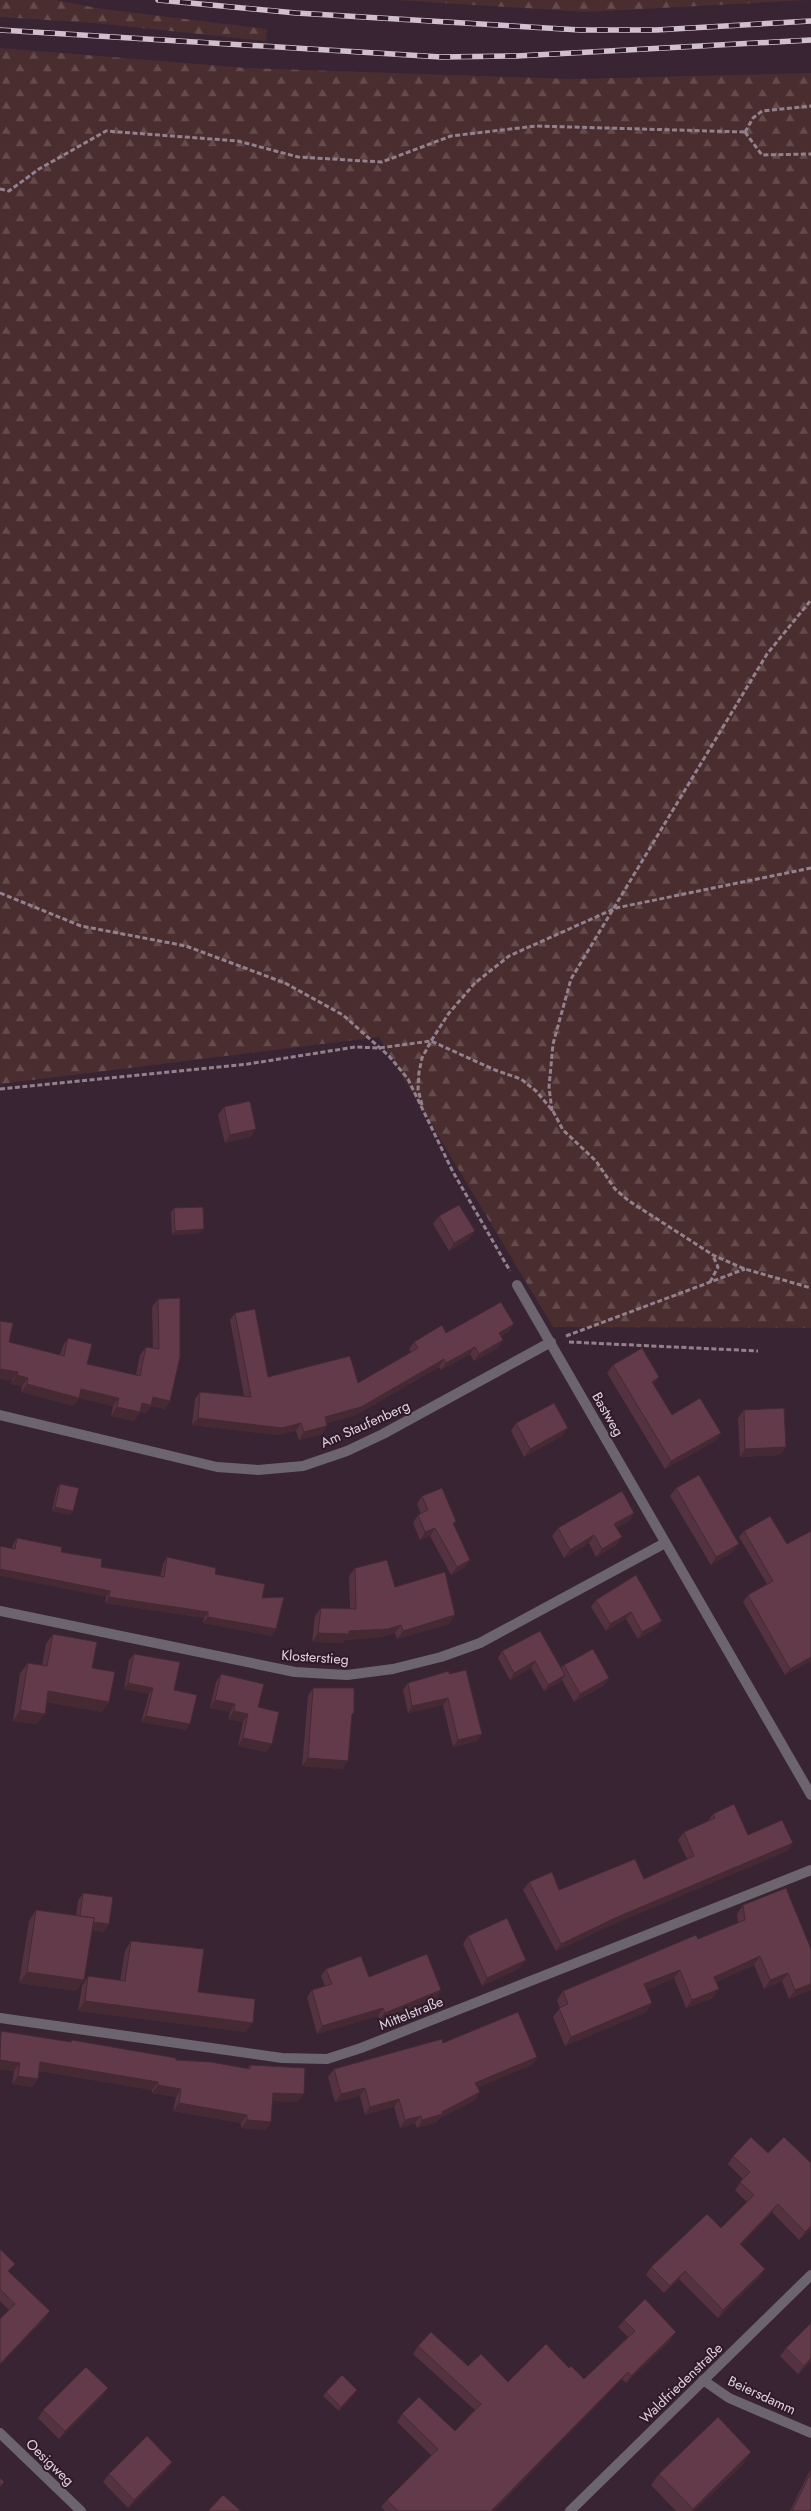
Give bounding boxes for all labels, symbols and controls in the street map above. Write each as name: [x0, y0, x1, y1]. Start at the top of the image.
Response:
street label: Bastweg: [587, 1388, 629, 1440]
street label: Am Staufenberg: [317, 1395, 413, 1453]
street label: Klosterstieg: [281, 1645, 349, 1669]
street label: Mittelstraße: [376, 1991, 446, 2035]
street label: Waldfriedenstraße: [635, 2338, 727, 2428]
street label: Beiersdamm: [725, 2371, 799, 2419]
street label: Oesigweg: [21, 2434, 79, 2490]

